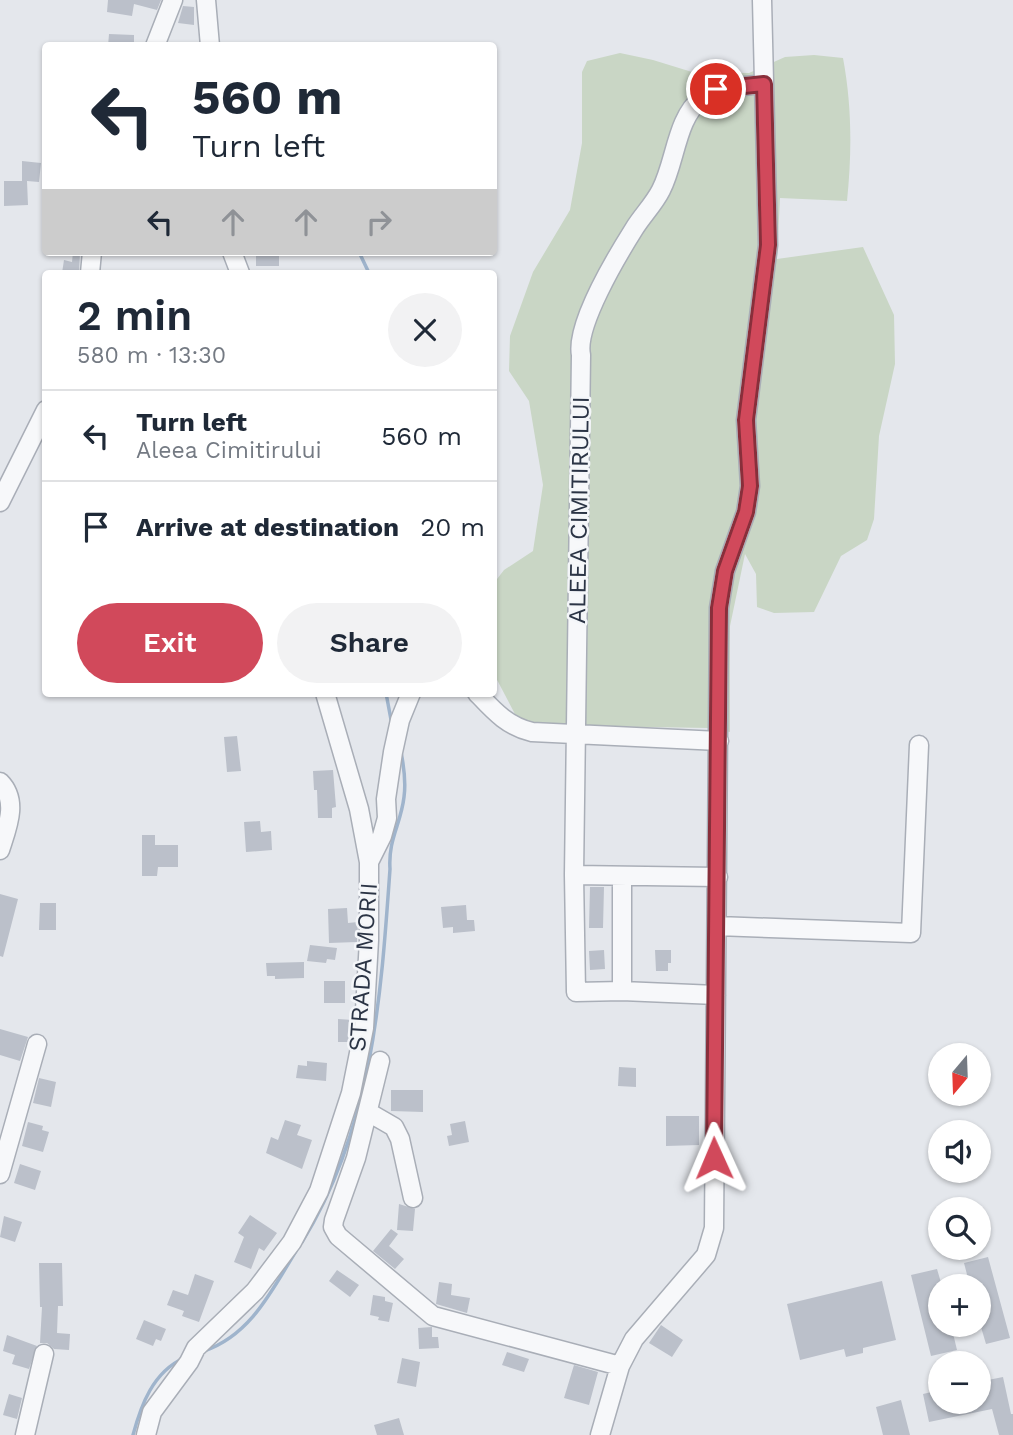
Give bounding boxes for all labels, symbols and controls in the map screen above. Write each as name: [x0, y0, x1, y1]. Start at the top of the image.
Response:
pin: [686, 59, 746, 119]
text: 560 m: [192, 68, 342, 126]
icon: left: [77, 70, 168, 161]
icon: arrive: [697, 70, 735, 108]
text: Turn left: [192, 127, 325, 165]
icon: left: [141, 203, 179, 241]
icon: ahead: [214, 203, 252, 241]
icon: ahead: [287, 203, 325, 241]
icon: right: [360, 203, 398, 241]
text: 2 min: [77, 291, 192, 340]
button: close: [388, 293, 462, 367]
text: 580 m · 13:30: [77, 342, 226, 369]
street label: ALEEA CIMITIRULUI: [563, 396, 595, 624]
text: Turn left: [136, 407, 247, 437]
icon: left: [77, 417, 115, 455]
text: 560 m: [381, 421, 462, 451]
text: Aleea Cimitirului: [136, 437, 322, 464]
icon: arrive: [77, 508, 115, 546]
text: Arrive at destination: [136, 512, 399, 542]
text: 20 m: [420, 512, 485, 542]
button: Exit: [77, 603, 263, 683]
button: Share: [277, 603, 462, 683]
street label: STRADA MORII: [343, 882, 383, 1052]
north arrow: [928, 1043, 990, 1106]
map controls: [928, 1043, 991, 1414]
button: sound: [928, 1120, 991, 1183]
position arrow: [677, 1121, 751, 1195]
button: search: [928, 1197, 991, 1260]
button: +: [928, 1274, 991, 1337]
button: −: [928, 1351, 991, 1414]

